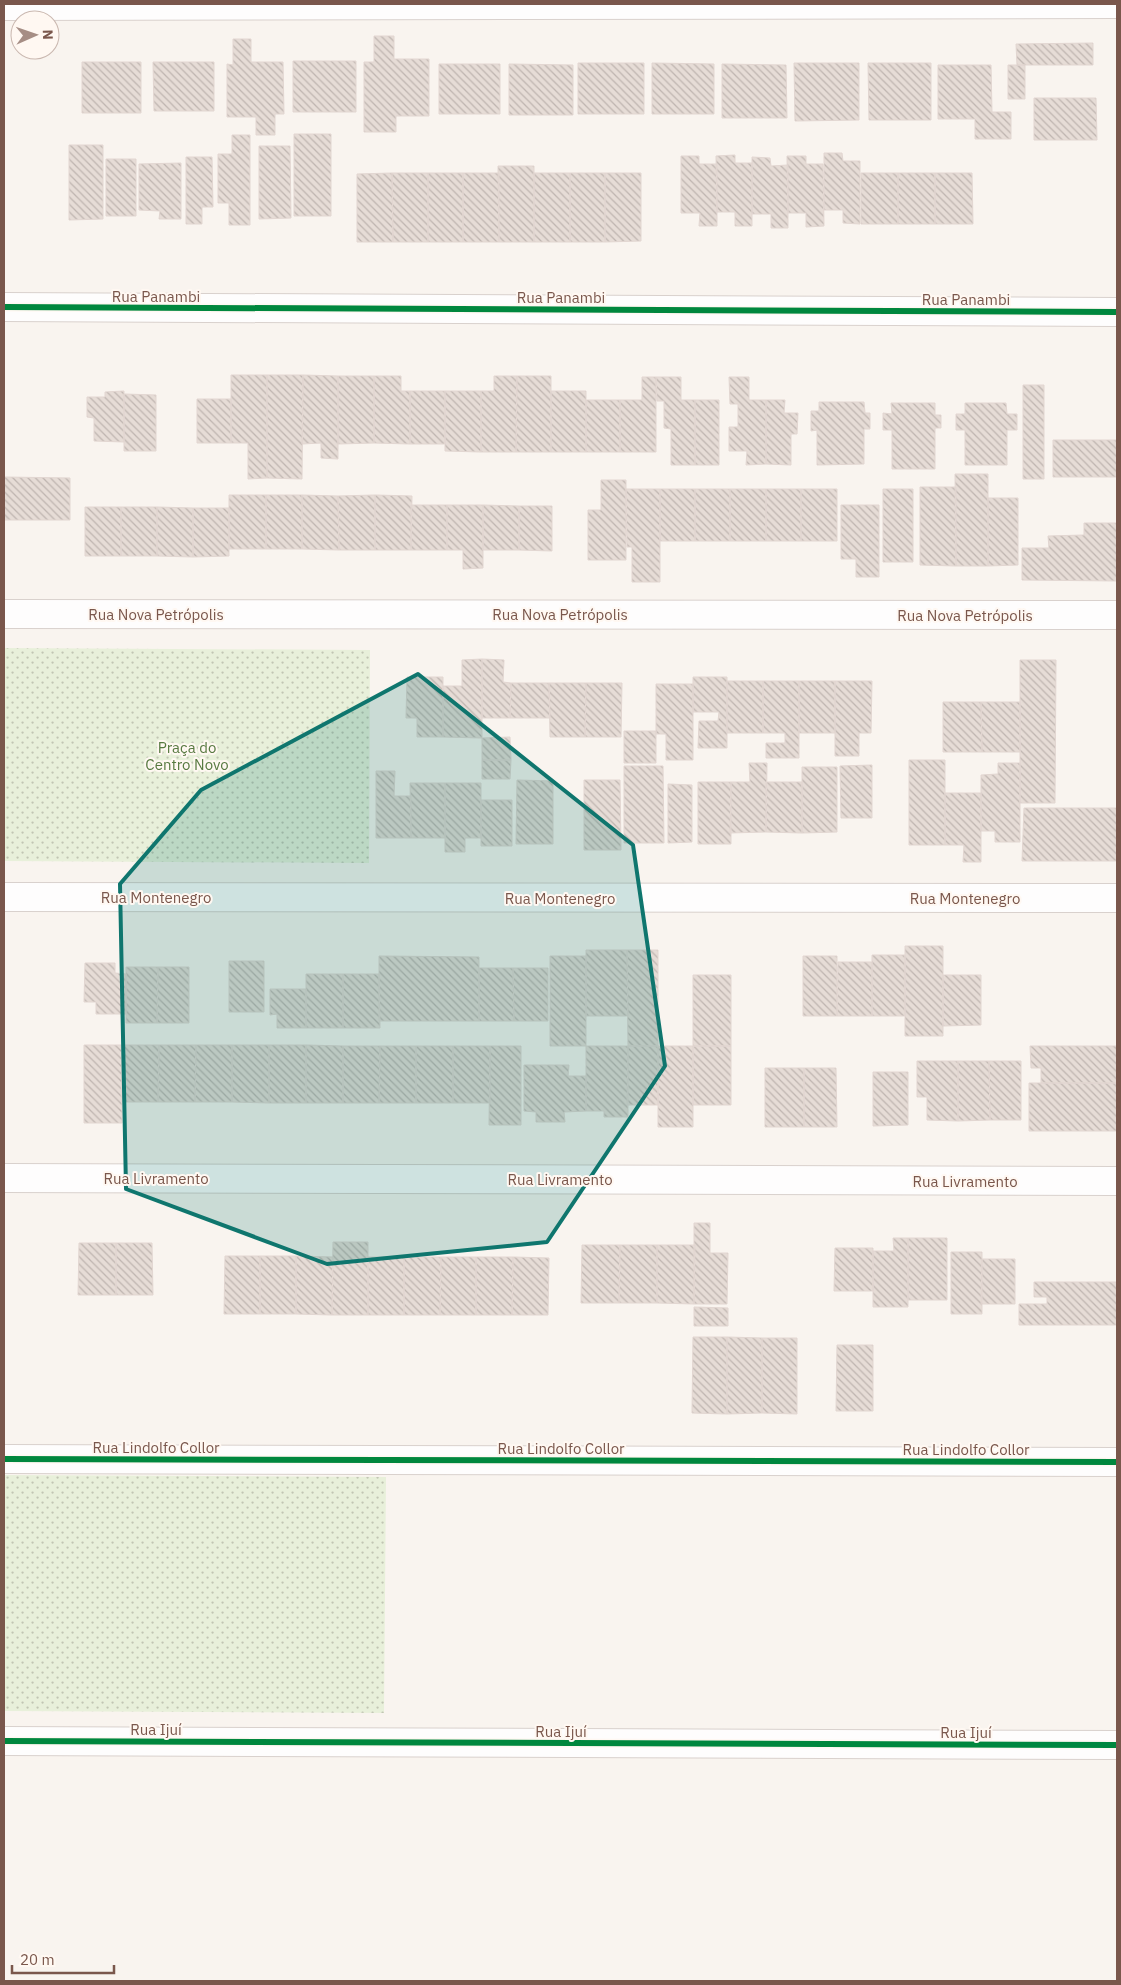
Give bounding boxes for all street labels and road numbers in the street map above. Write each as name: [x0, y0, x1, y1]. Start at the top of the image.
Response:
street label: Rua Panambi: [112, 287, 200, 306]
street label: Rua Panambi: [517, 288, 605, 307]
street label: Rua Panambi: [922, 290, 1010, 309]
street label: Rua Nova Petrópolis: [88, 605, 224, 624]
street label: Rua Nova Petrópolis: [492, 605, 628, 624]
street label: Rua Nova Petrópolis: [897, 606, 1033, 625]
street label: Rua Montenegro: [101, 888, 211, 907]
street label: Rua Montenegro: [505, 889, 615, 908]
street label: Rua Montenegro: [910, 889, 1020, 908]
street label: Rua Livramento: [103, 1169, 209, 1188]
street label: Rua Livramento: [507, 1170, 613, 1189]
street label: Rua Livramento: [912, 1172, 1018, 1191]
street label: Rua Lindolfo Collor: [92, 1438, 220, 1457]
street label: Rua Lindolfo Collor: [497, 1439, 625, 1458]
street label: Rua Lindolfo Collor: [902, 1440, 1030, 1459]
street label: Rua Ijuí: [130, 1720, 182, 1739]
street label: Rua Ijuí: [535, 1722, 587, 1741]
street label: Rua Ijuí: [940, 1723, 992, 1742]

